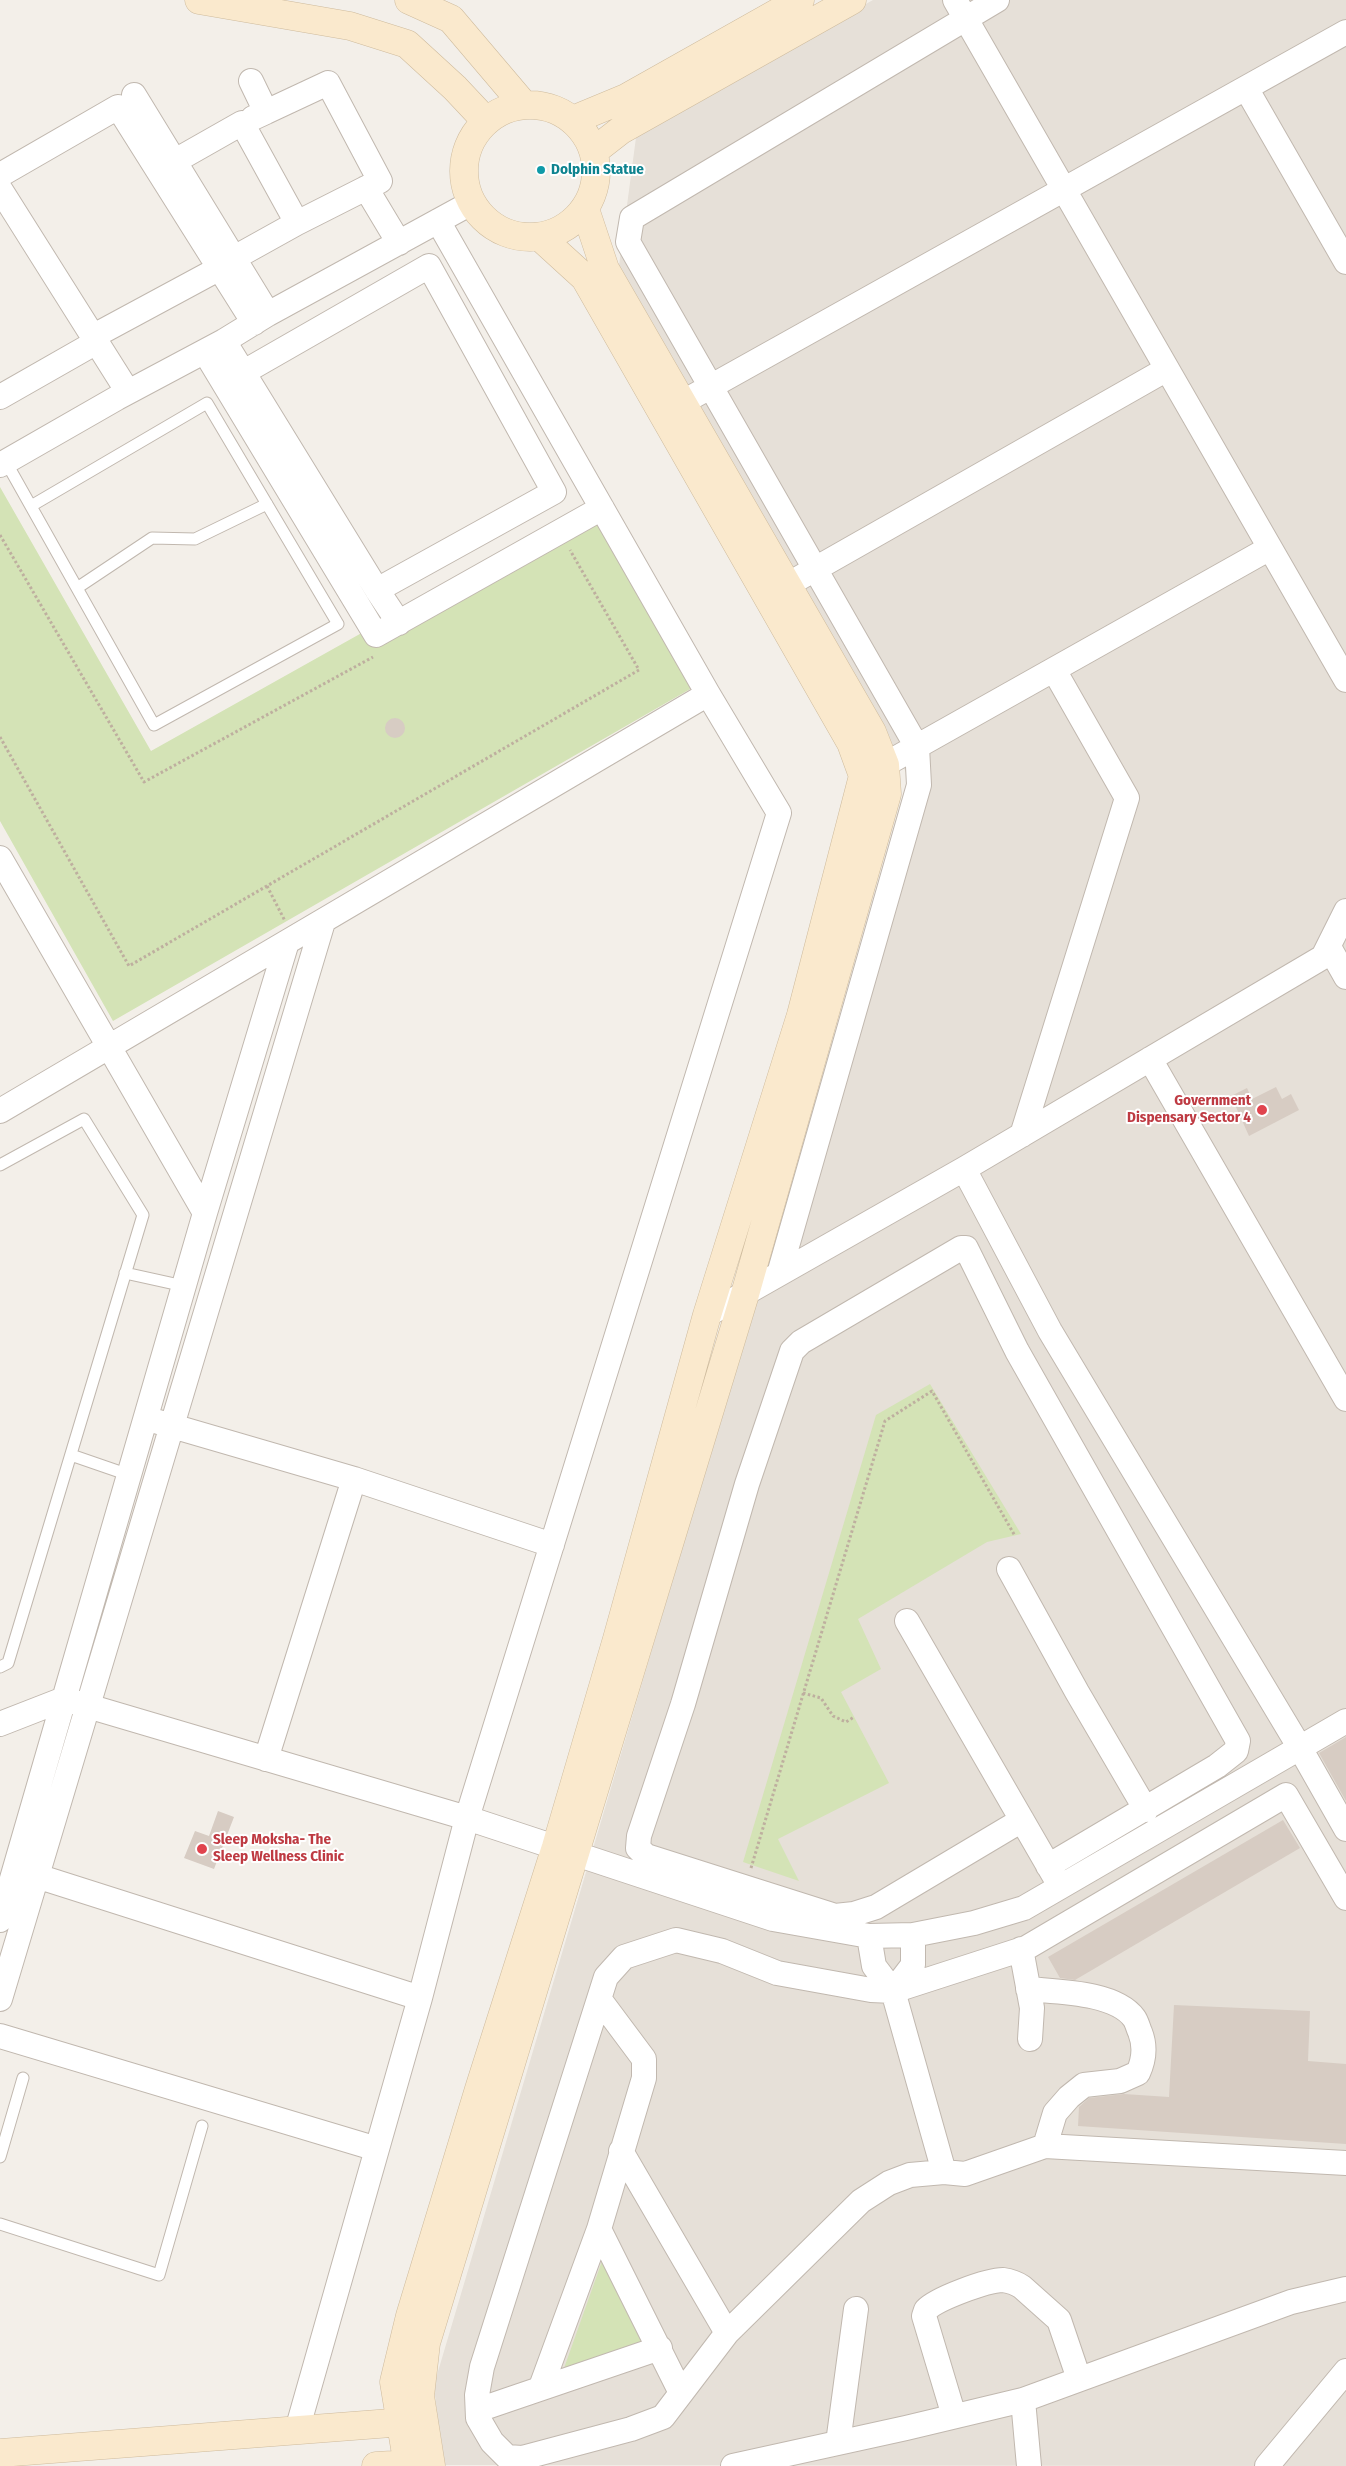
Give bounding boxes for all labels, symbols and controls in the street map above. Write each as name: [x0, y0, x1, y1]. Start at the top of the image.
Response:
place label: Dolphin Statue: [551, 161, 644, 179]
marker: Dolphin Statue: [535, 164, 547, 176]
place label: Government Dispensary Sector 4: [1127, 1092, 1251, 1127]
marker: Government Dispensary Sector 4: [1255, 1103, 1269, 1117]
place label: Sleep Moksha- The Sleep Wellness Clinic: [213, 1831, 344, 1866]
marker: Sleep Moksha- The Sleep Wellness Clinic: [195, 1842, 209, 1856]

